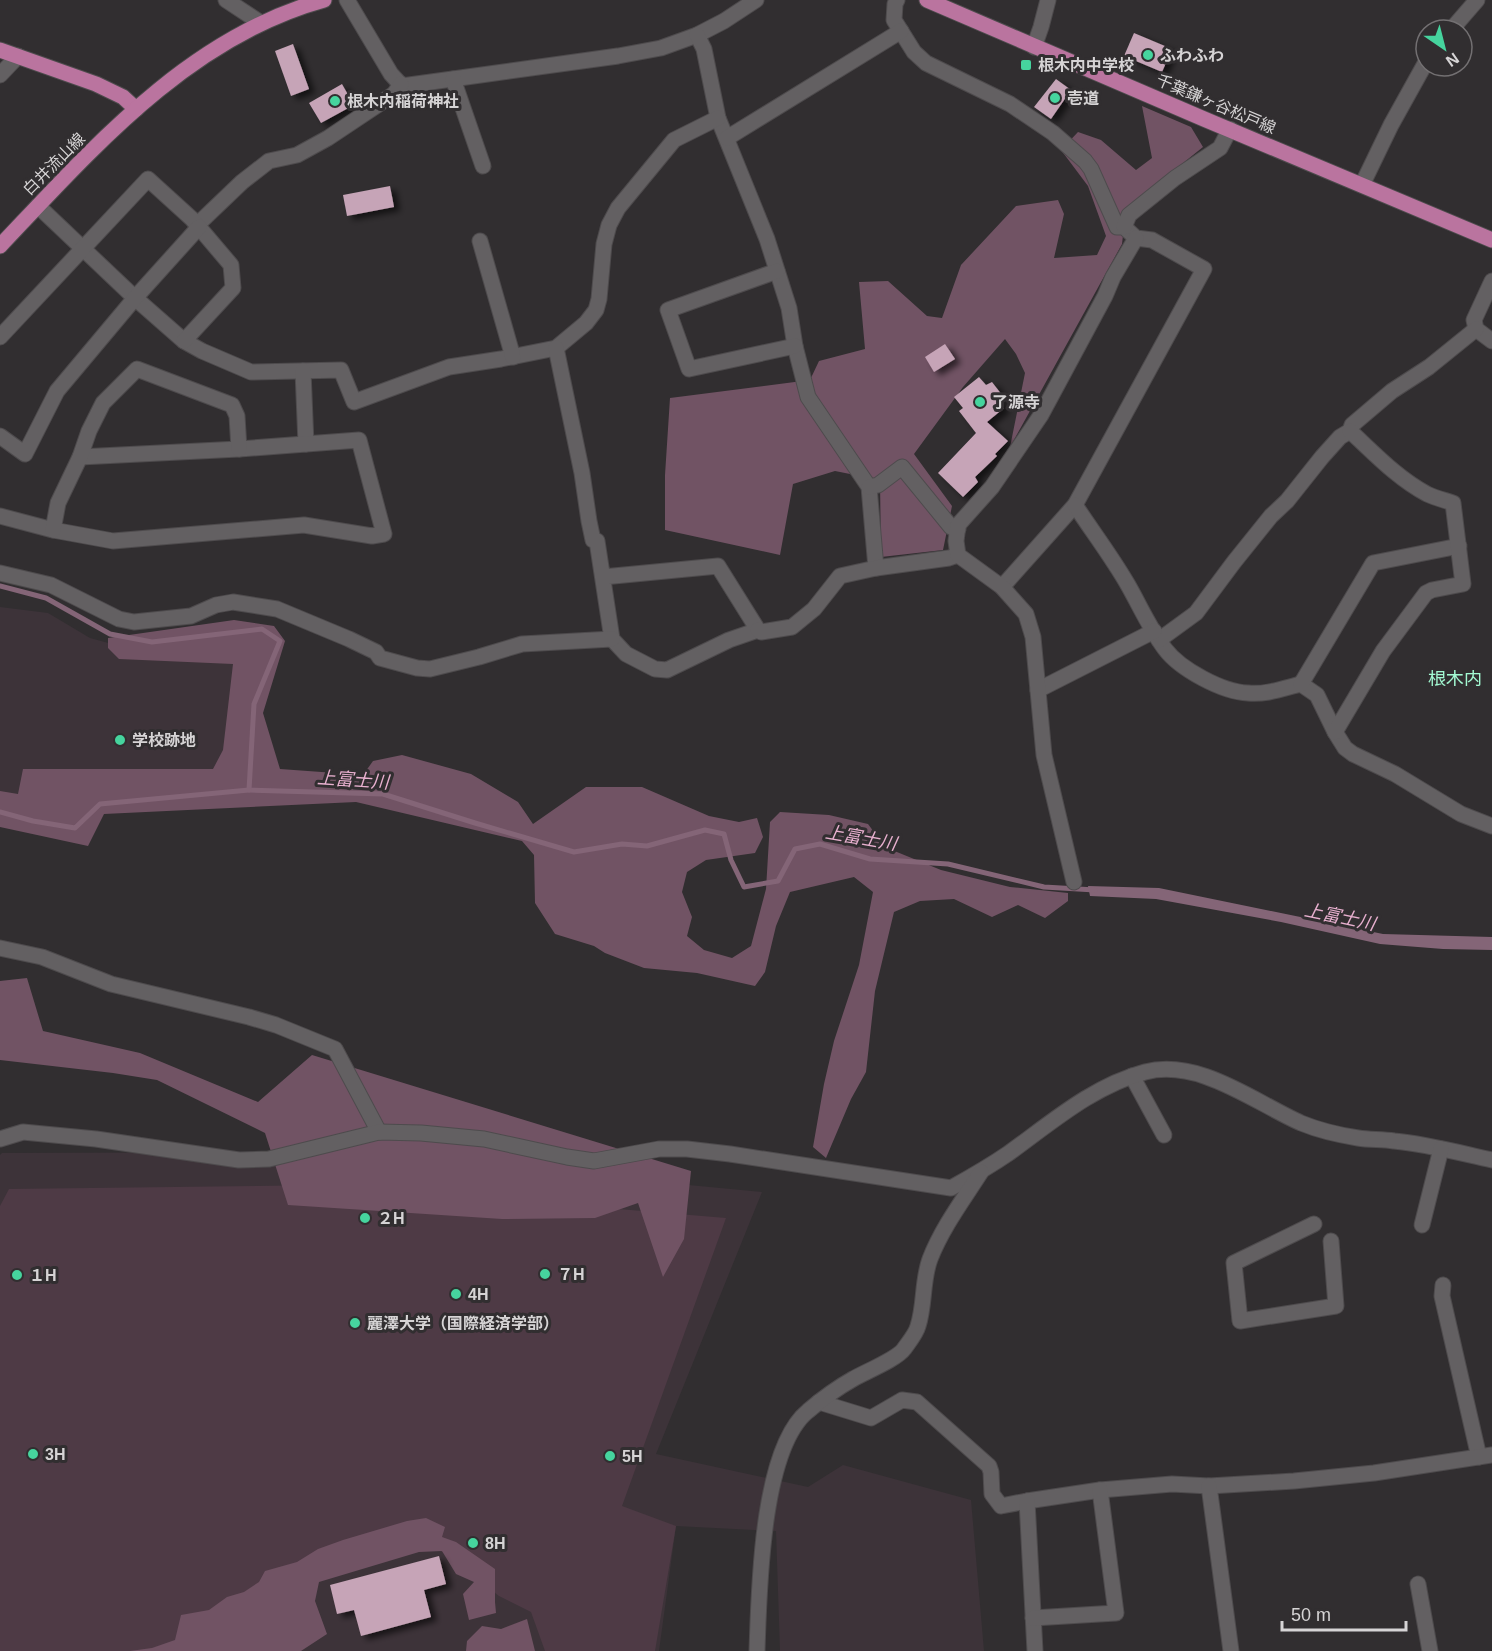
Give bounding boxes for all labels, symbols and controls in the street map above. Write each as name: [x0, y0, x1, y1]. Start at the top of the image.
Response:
north arrow: [1414, 18, 1474, 78]
place label: ふわふわ: [1160, 47, 1224, 64]
marker: ふわふわ: [1141, 48, 1155, 62]
text: N: [1443, 50, 1462, 70]
place label: 根木内中学校: [1038, 57, 1134, 74]
marker: 根木内中学校: [1019, 58, 1033, 72]
street label: 千葉鎌ヶ谷松戸線: [1154, 71, 1278, 137]
place label: 壱道: [1067, 90, 1099, 107]
marker: 壱道: [1048, 91, 1062, 105]
place label: 根木内稲荷神社: [347, 92, 459, 110]
marker: 根木内稲荷神社: [328, 94, 342, 108]
street label: 白井流山線: [20, 130, 88, 198]
place label: 了源寺: [992, 394, 1040, 411]
marker: 了源寺: [973, 395, 987, 409]
district label: 根木内: [1428, 669, 1482, 689]
place label: 学校跡地: [132, 732, 196, 749]
marker: 学校跡地: [113, 733, 127, 747]
water label: 上富士川: [316, 768, 392, 793]
water label: 上富士川: [824, 822, 900, 854]
water label: 上富士川: [1303, 900, 1379, 935]
place label: ２H: [377, 1210, 405, 1227]
marker: ２H: [358, 1211, 372, 1225]
place label: ７H: [557, 1266, 585, 1283]
place label: １H: [29, 1267, 57, 1284]
marker: ７H: [538, 1267, 552, 1281]
marker: １H: [10, 1268, 24, 1282]
place label: 4H: [468, 1286, 488, 1303]
marker: 4H: [449, 1287, 463, 1301]
place label: 麗澤大学（国際経済学部）: [367, 1315, 559, 1332]
marker: 麗澤大学（国際経済学部）: [348, 1316, 362, 1330]
place label: 3H: [45, 1446, 65, 1463]
marker: 3H: [26, 1447, 40, 1461]
place label: 5H: [622, 1448, 642, 1465]
marker: 5H: [603, 1449, 617, 1463]
place label: 8H: [485, 1535, 505, 1552]
marker: 8H: [466, 1536, 480, 1550]
scale bar: [1282, 1594, 1406, 1632]
text: 50 m: [1291, 1605, 1331, 1625]

